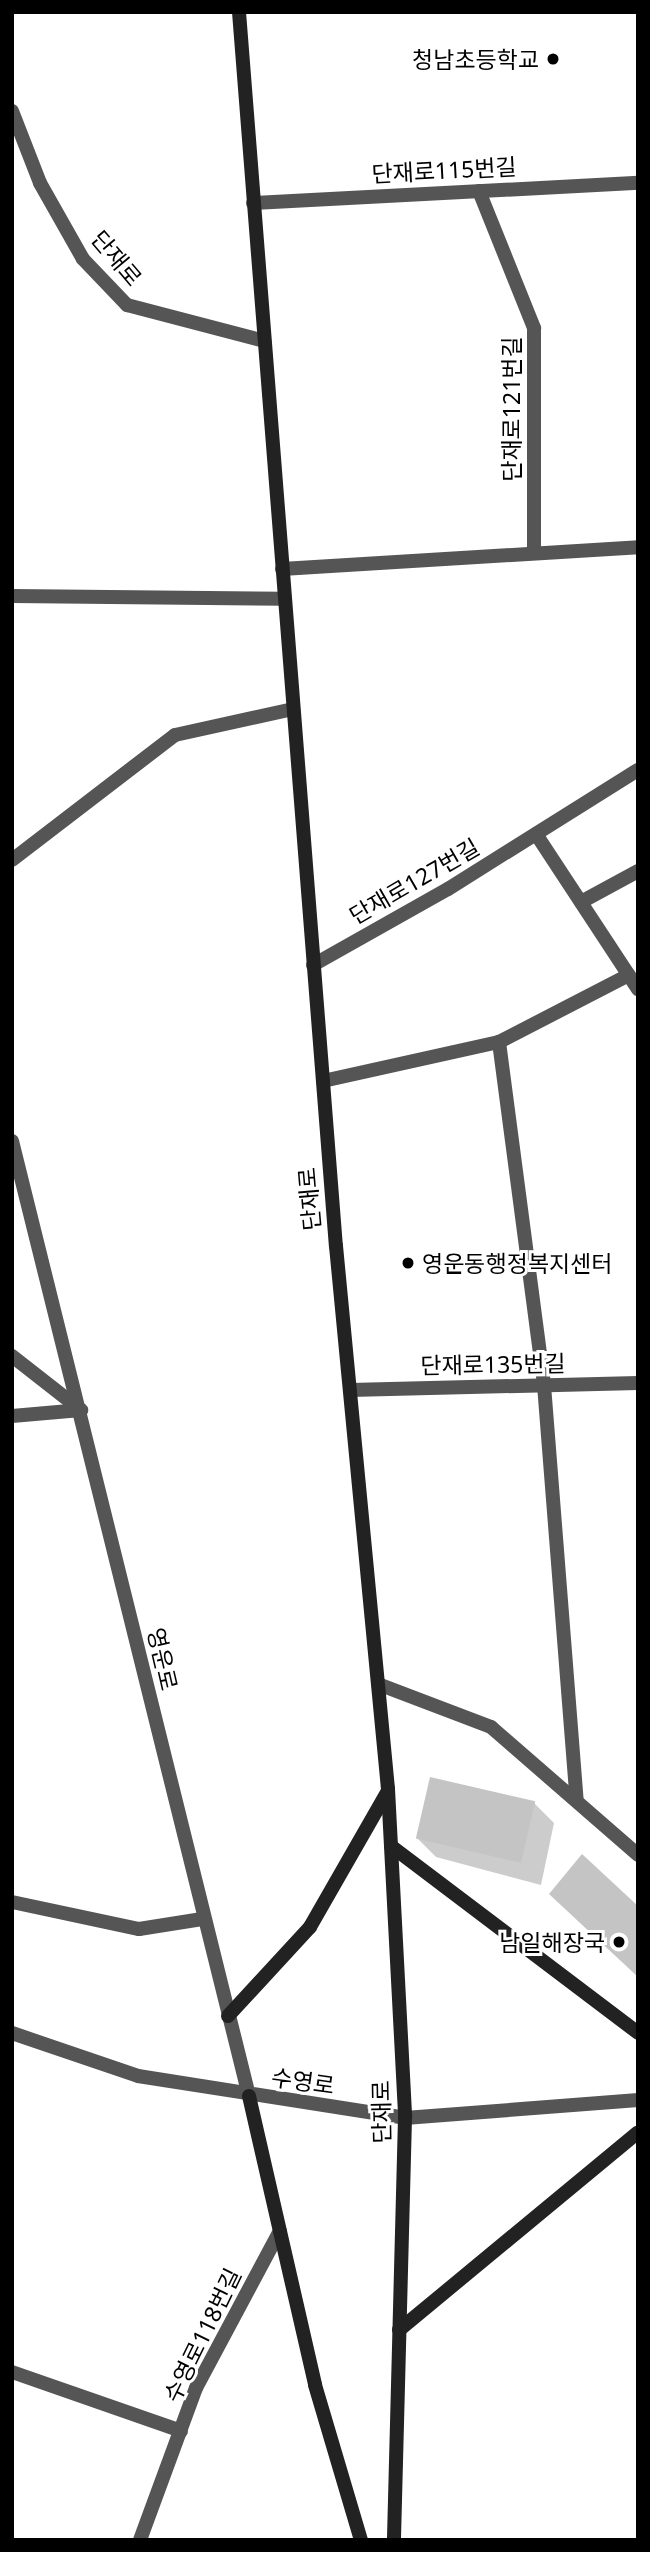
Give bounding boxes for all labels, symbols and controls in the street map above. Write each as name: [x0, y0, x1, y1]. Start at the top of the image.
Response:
place label: 청남초등학교: [412, 45, 539, 73]
marker: 청남초등학교: [545, 51, 561, 67]
street label: 단재로115번길: [371, 152, 517, 188]
street label: 단재로: [86, 225, 148, 291]
street label: 단재로121번길: [497, 336, 525, 482]
street label: 단재로127번길: [344, 833, 484, 929]
street label: 단재로: [292, 1166, 326, 1232]
place label: 영운동행정복지센터: [422, 1249, 612, 1277]
marker: 영운동행정복지센터: [400, 1255, 416, 1271]
street label: 단재로135번길: [420, 1349, 566, 1379]
street label: 영운로: [142, 1625, 184, 1693]
place label: 남일해장국: [499, 1928, 605, 1956]
marker: 남일해장국: [611, 1934, 627, 1950]
street label: 수영로: [270, 2063, 336, 2099]
street label: 단재로: [367, 2080, 395, 2144]
street label: 수영로118번길: [158, 2264, 246, 2406]

